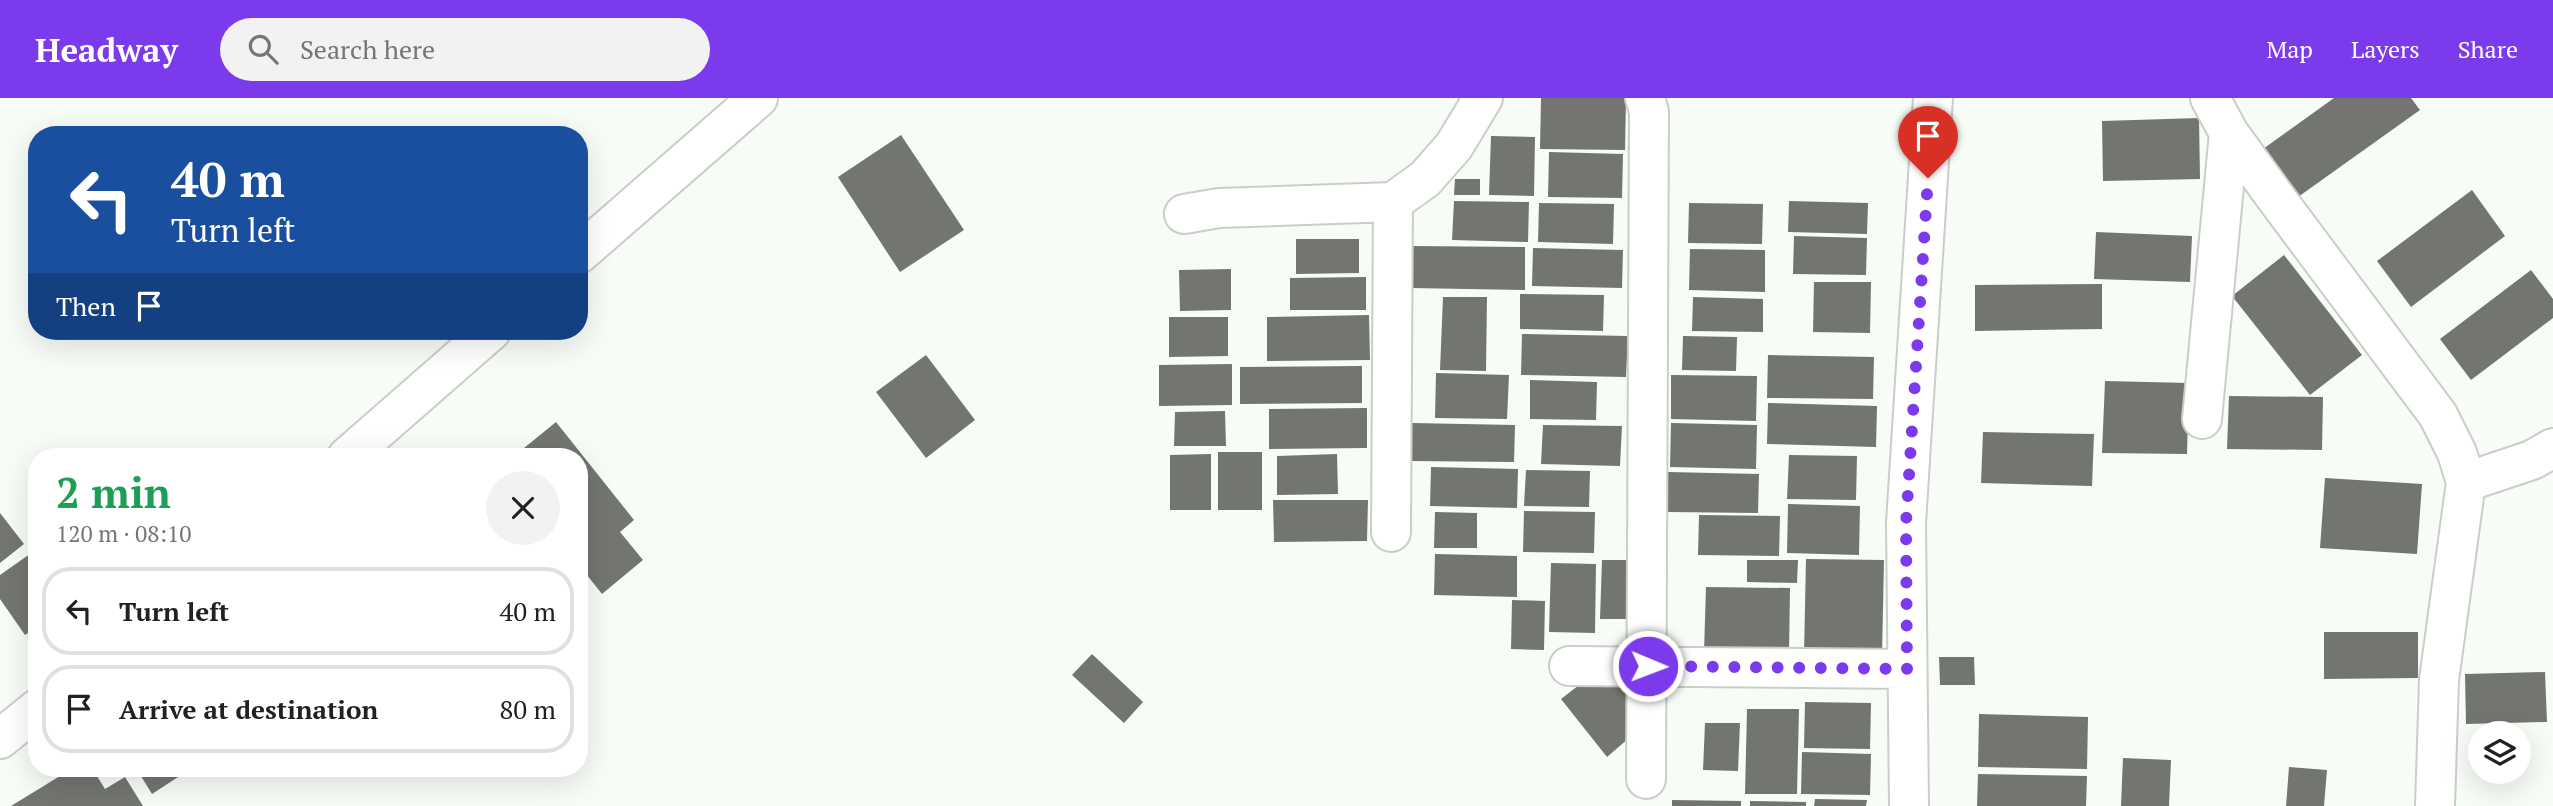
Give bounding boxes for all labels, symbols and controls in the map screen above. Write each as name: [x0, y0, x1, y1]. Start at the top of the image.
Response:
search box: [220, 18, 710, 81]
text: Headway: [35, 28, 178, 71]
icon: search: [244, 30, 282, 68]
text: Search here: [300, 32, 435, 66]
text: Map: [2266, 33, 2313, 65]
text: Layers: [2351, 33, 2420, 65]
text: Share: [2458, 33, 2518, 65]
pin: [1898, 106, 1958, 178]
icon: arrive: [1909, 117, 1947, 155]
text: 40 m: [171, 146, 285, 211]
icon: left: [56, 154, 147, 245]
text: Turn left: [171, 209, 295, 251]
icon: arrive: [130, 287, 168, 325]
text: Then: [56, 289, 116, 323]
text: 2 min: [56, 464, 171, 520]
button: close: [486, 471, 560, 545]
text: 120 m · 08:10: [56, 518, 191, 549]
icon: left: [60, 592, 98, 630]
text: Turn left: [119, 594, 229, 628]
text: 40 m: [500, 594, 556, 628]
position arrow: [1611, 629, 1685, 703]
icon: arrive: [60, 690, 98, 728]
text: Arrive at destination: [119, 692, 378, 726]
text: 80 m: [500, 692, 556, 726]
map controls: [2468, 721, 2531, 784]
button: layers: [2468, 721, 2531, 784]

